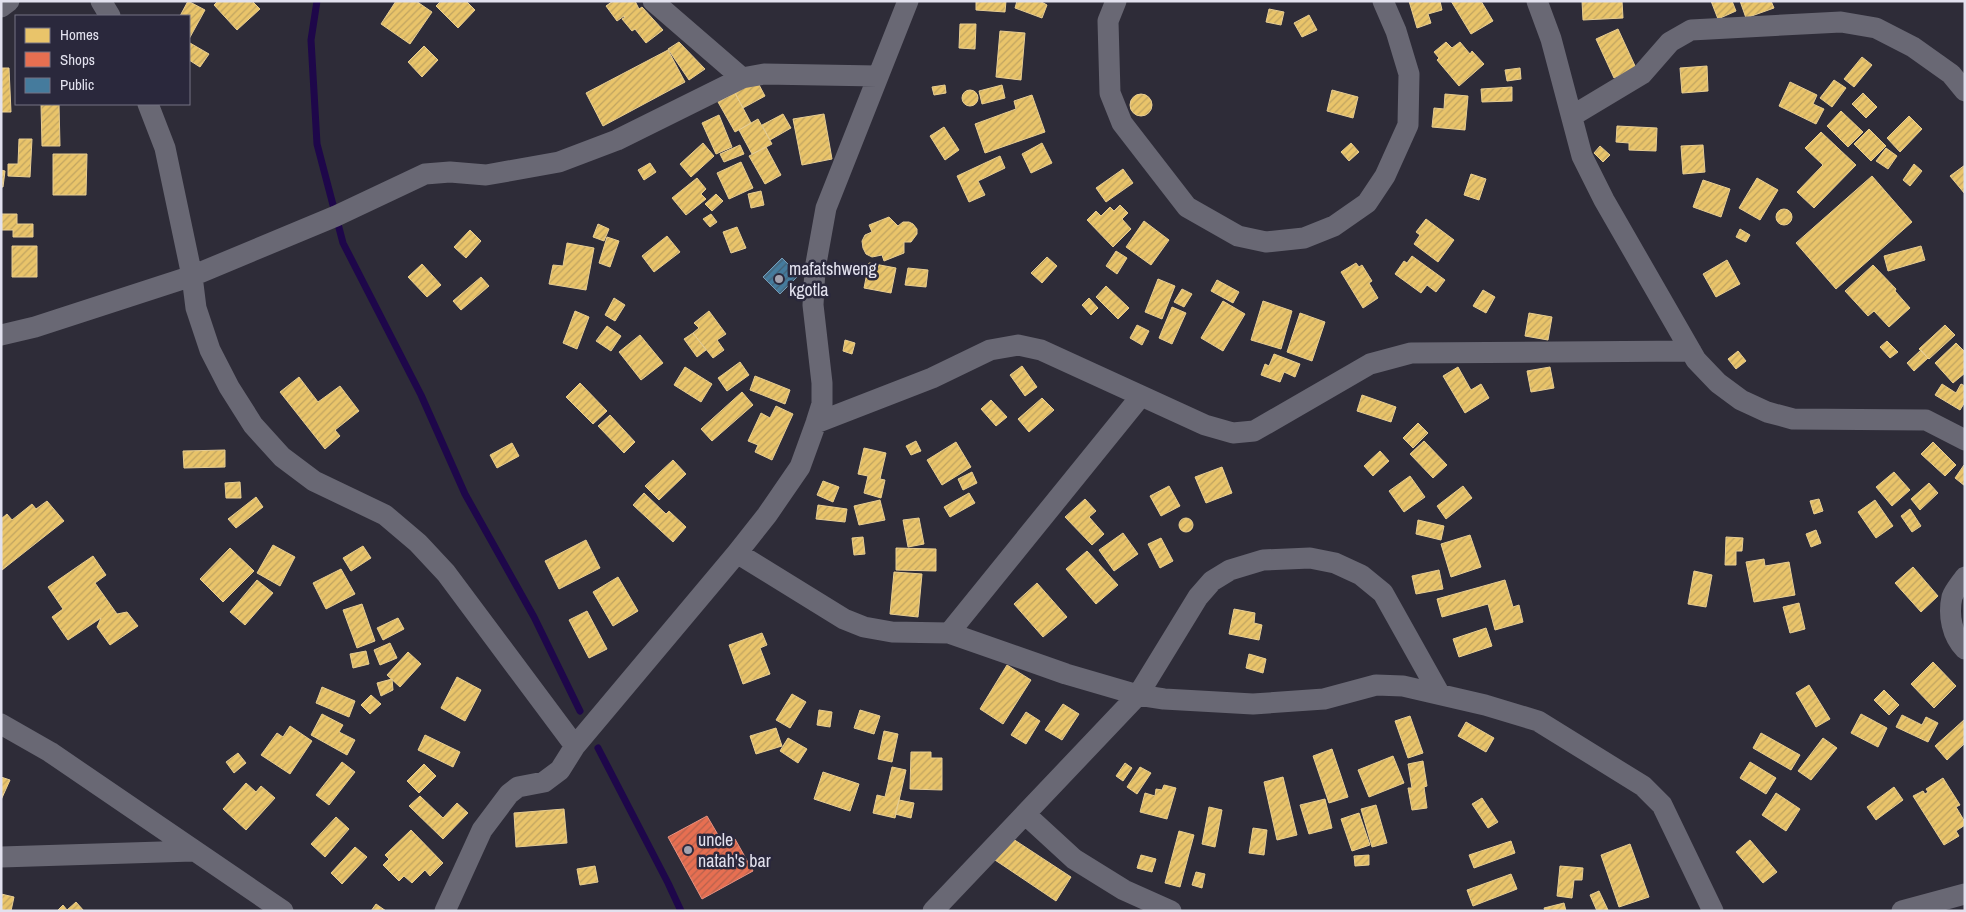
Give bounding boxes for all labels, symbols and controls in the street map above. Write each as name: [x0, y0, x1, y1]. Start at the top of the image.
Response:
legend: [15, 15, 190, 105]
text: Homes: [60, 24, 99, 45]
text: Shops: [60, 49, 95, 70]
text: Public: [60, 74, 94, 95]
place label: mafatshweng kgotla: [789, 256, 878, 302]
marker: mafatshweng kgotla: [773, 273, 785, 285]
place label: uncle natah's bar: [698, 827, 771, 873]
marker: uncle natah's bar: [682, 844, 694, 856]

